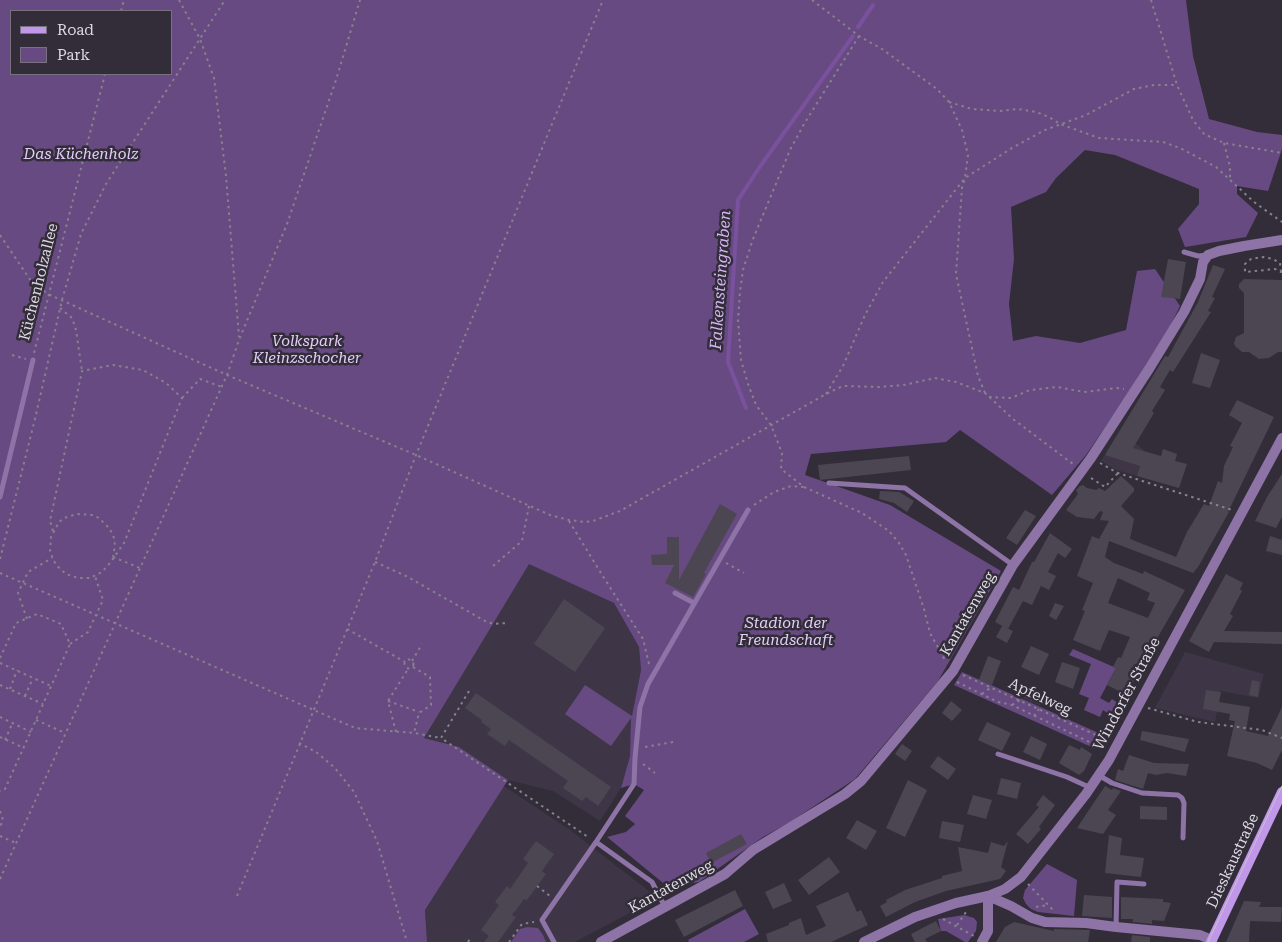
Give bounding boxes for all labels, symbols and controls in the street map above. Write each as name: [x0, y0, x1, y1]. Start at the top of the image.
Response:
legend: [10, 10, 172, 75]
text: Road: [57, 21, 94, 39]
text: Park: [57, 46, 90, 64]
park label: Das Küchenholz: [23, 146, 139, 164]
water label: Falkensteingraben: [707, 210, 735, 350]
street label: Küchenholzallee: [16, 222, 62, 342]
park label: Volkspark Kleinzschocher: [253, 333, 361, 368]
street label: Kantatenweg: [937, 569, 999, 659]
park label: Stadion der Freundschaft: [739, 615, 833, 650]
street label: Windorfer Straße: [1090, 634, 1164, 754]
street label: Apfelweg: [1006, 675, 1074, 719]
street label: Dieskaustraße: [1203, 811, 1263, 911]
street label: Kantatenweg: [626, 856, 716, 918]

